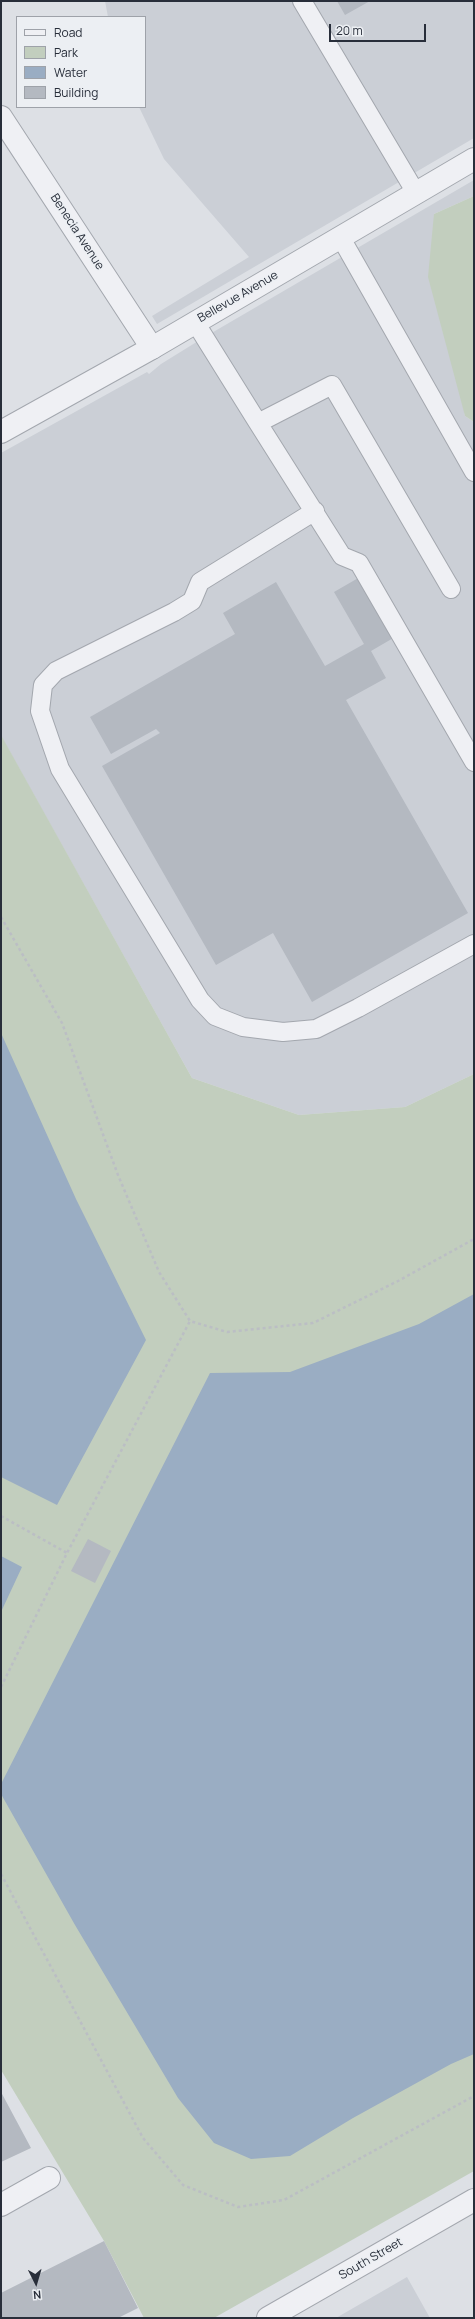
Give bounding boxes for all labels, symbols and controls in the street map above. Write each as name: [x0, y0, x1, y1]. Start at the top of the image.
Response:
legend: [16, 16, 146, 108]
scale bar: [331, 16, 428, 42]
text: 20 m: [336, 22, 363, 39]
text: Road: [54, 24, 82, 41]
text: Park: [54, 44, 78, 61]
text: Water: [54, 64, 87, 81]
text: Building: [54, 84, 98, 101]
street label: Benecia Avenue: [47, 191, 107, 273]
street label: Bellevue Avenue: [195, 268, 281, 326]
street label: South Street: [337, 2235, 405, 2283]
north arrow: [16, 2263, 56, 2303]
text: N: [32, 2288, 42, 2303]

